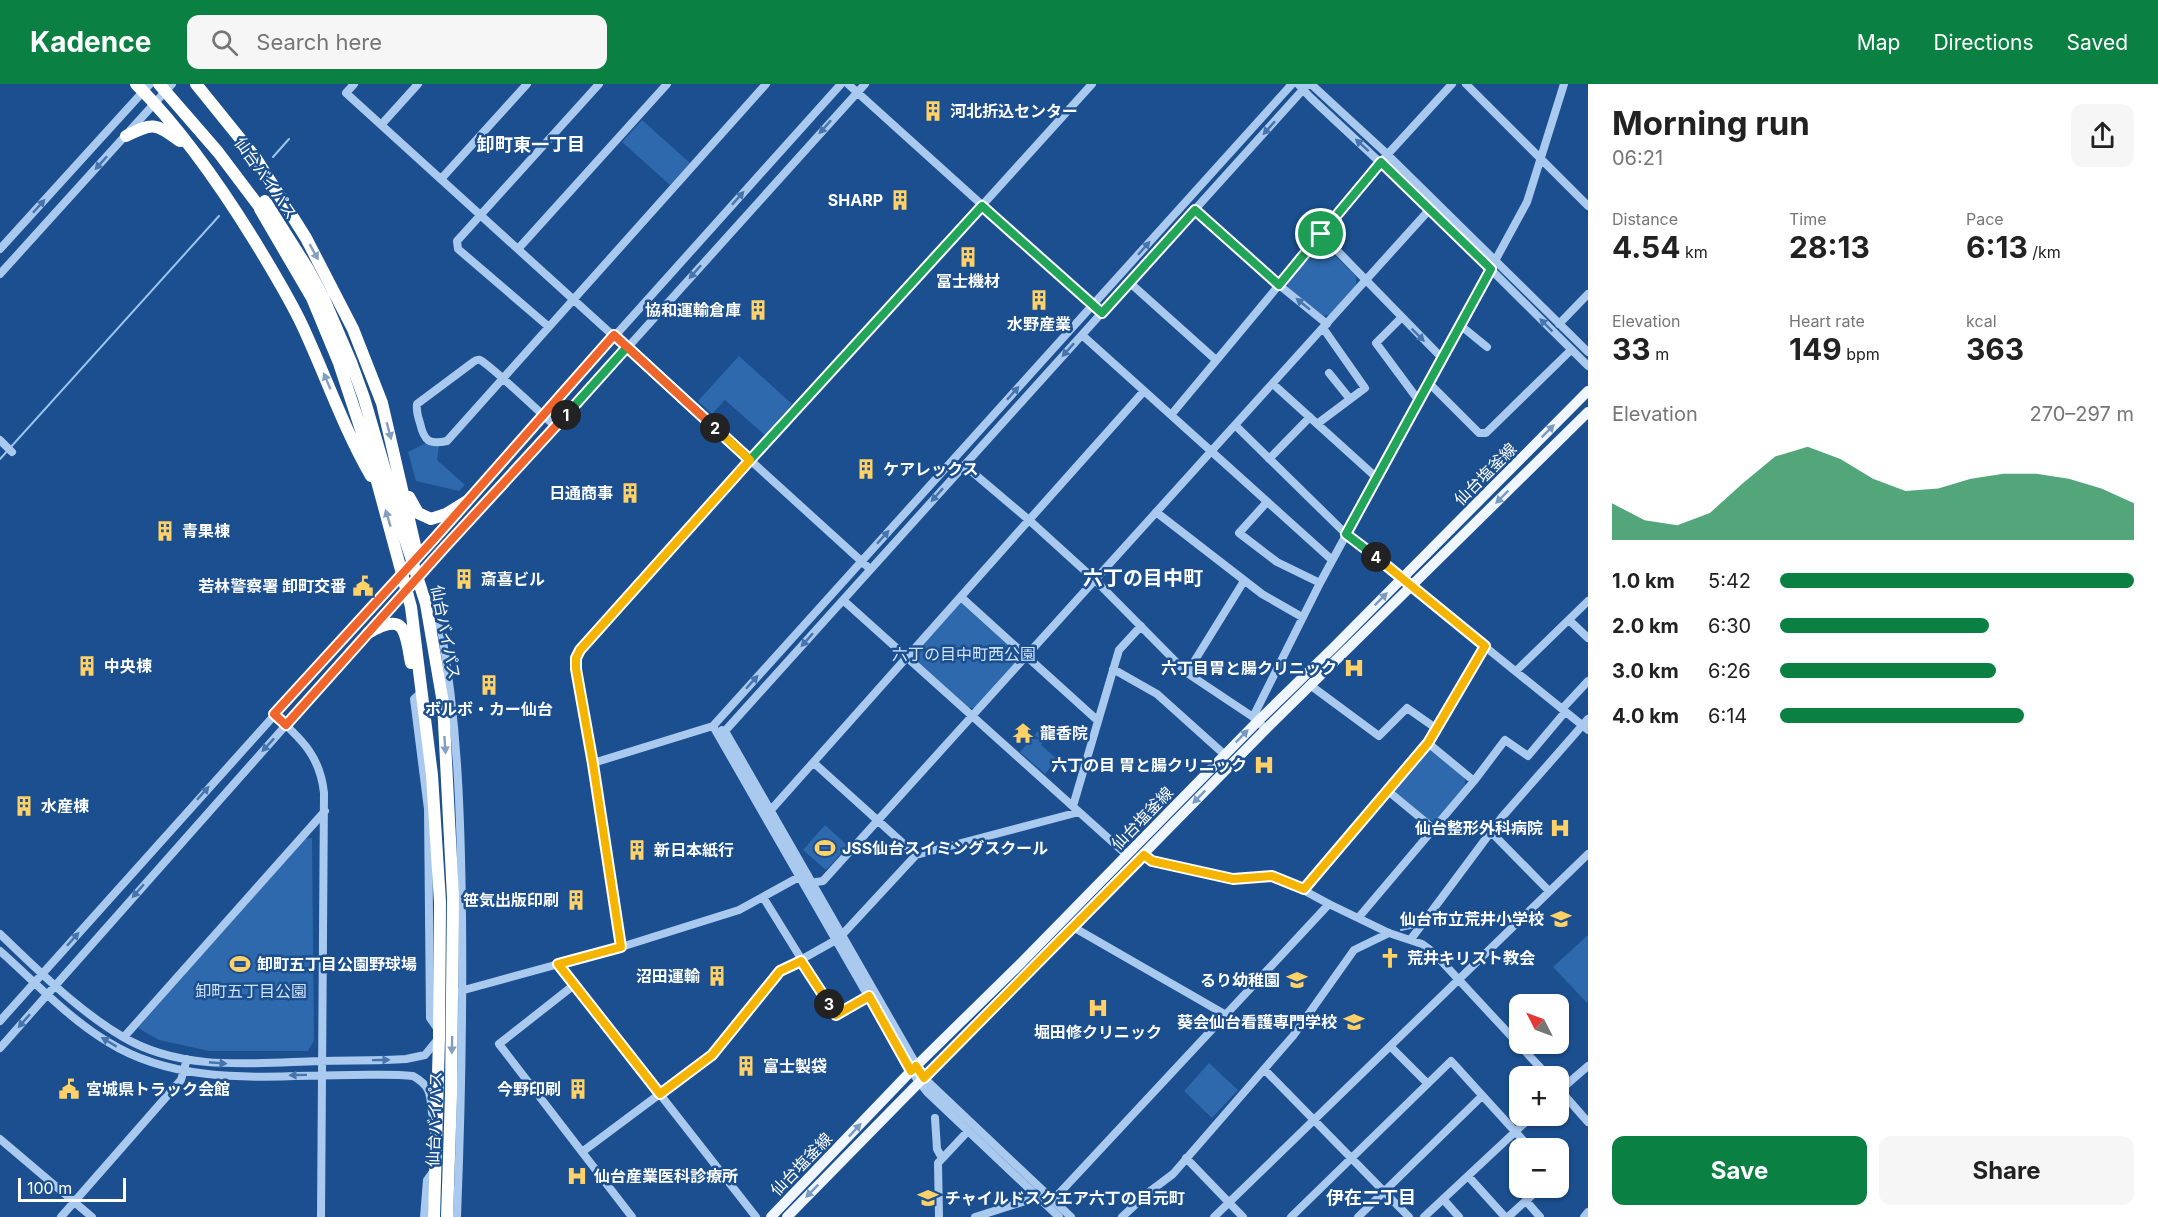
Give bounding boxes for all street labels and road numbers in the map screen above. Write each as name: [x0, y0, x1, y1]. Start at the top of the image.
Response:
street label: 仙台バイパス: [230, 133, 302, 223]
street label: 仙台塩釜線: [1450, 439, 1520, 509]
street label: 仙台バイパス: [427, 583, 465, 681]
street label: 仙台塩釜線: [1107, 782, 1177, 854]
street label: 仙台バイパス: [422, 1071, 446, 1167]
street label: 仙台塩釜線: [766, 1128, 836, 1200]

